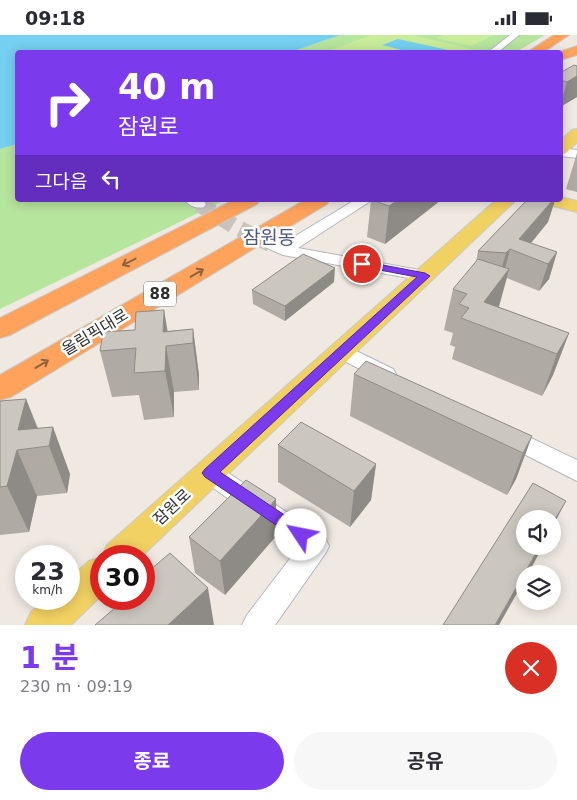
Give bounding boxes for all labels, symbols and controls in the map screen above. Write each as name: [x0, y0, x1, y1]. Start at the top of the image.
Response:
text: 09:18: [25, 7, 85, 29]
text: 40 m: [118, 67, 215, 107]
icon: right: [35, 70, 100, 135]
text: 잠원로: [118, 114, 179, 139]
icon: left: [97, 165, 125, 193]
text: 그다음: [35, 170, 87, 192]
district label: 잠원동: [243, 226, 295, 248]
pin: [341, 243, 383, 285]
icon: arrive: [348, 250, 376, 278]
one-way arrow: [122, 258, 137, 267]
one-way arrow: [190, 267, 204, 277]
road number: 88: [144, 281, 176, 307]
street label: 올림픽대로: [59, 305, 132, 359]
one-way arrow: [34, 358, 49, 368]
street label: 잠원로: [149, 485, 195, 529]
position arrow: [274, 508, 326, 560]
map controls: [516, 510, 561, 610]
button: sound: [516, 510, 561, 555]
speed limit sign: 30: [90, 545, 155, 610]
text: 23: [30, 557, 65, 586]
button: layers: [516, 565, 561, 610]
text: km/h: [32, 583, 63, 597]
text: 1 분: [20, 640, 79, 675]
button: close: [505, 642, 557, 694]
text: 230 m · 09:19: [20, 677, 133, 696]
button: 종료: [20, 732, 284, 790]
button: 공유: [294, 732, 557, 790]

